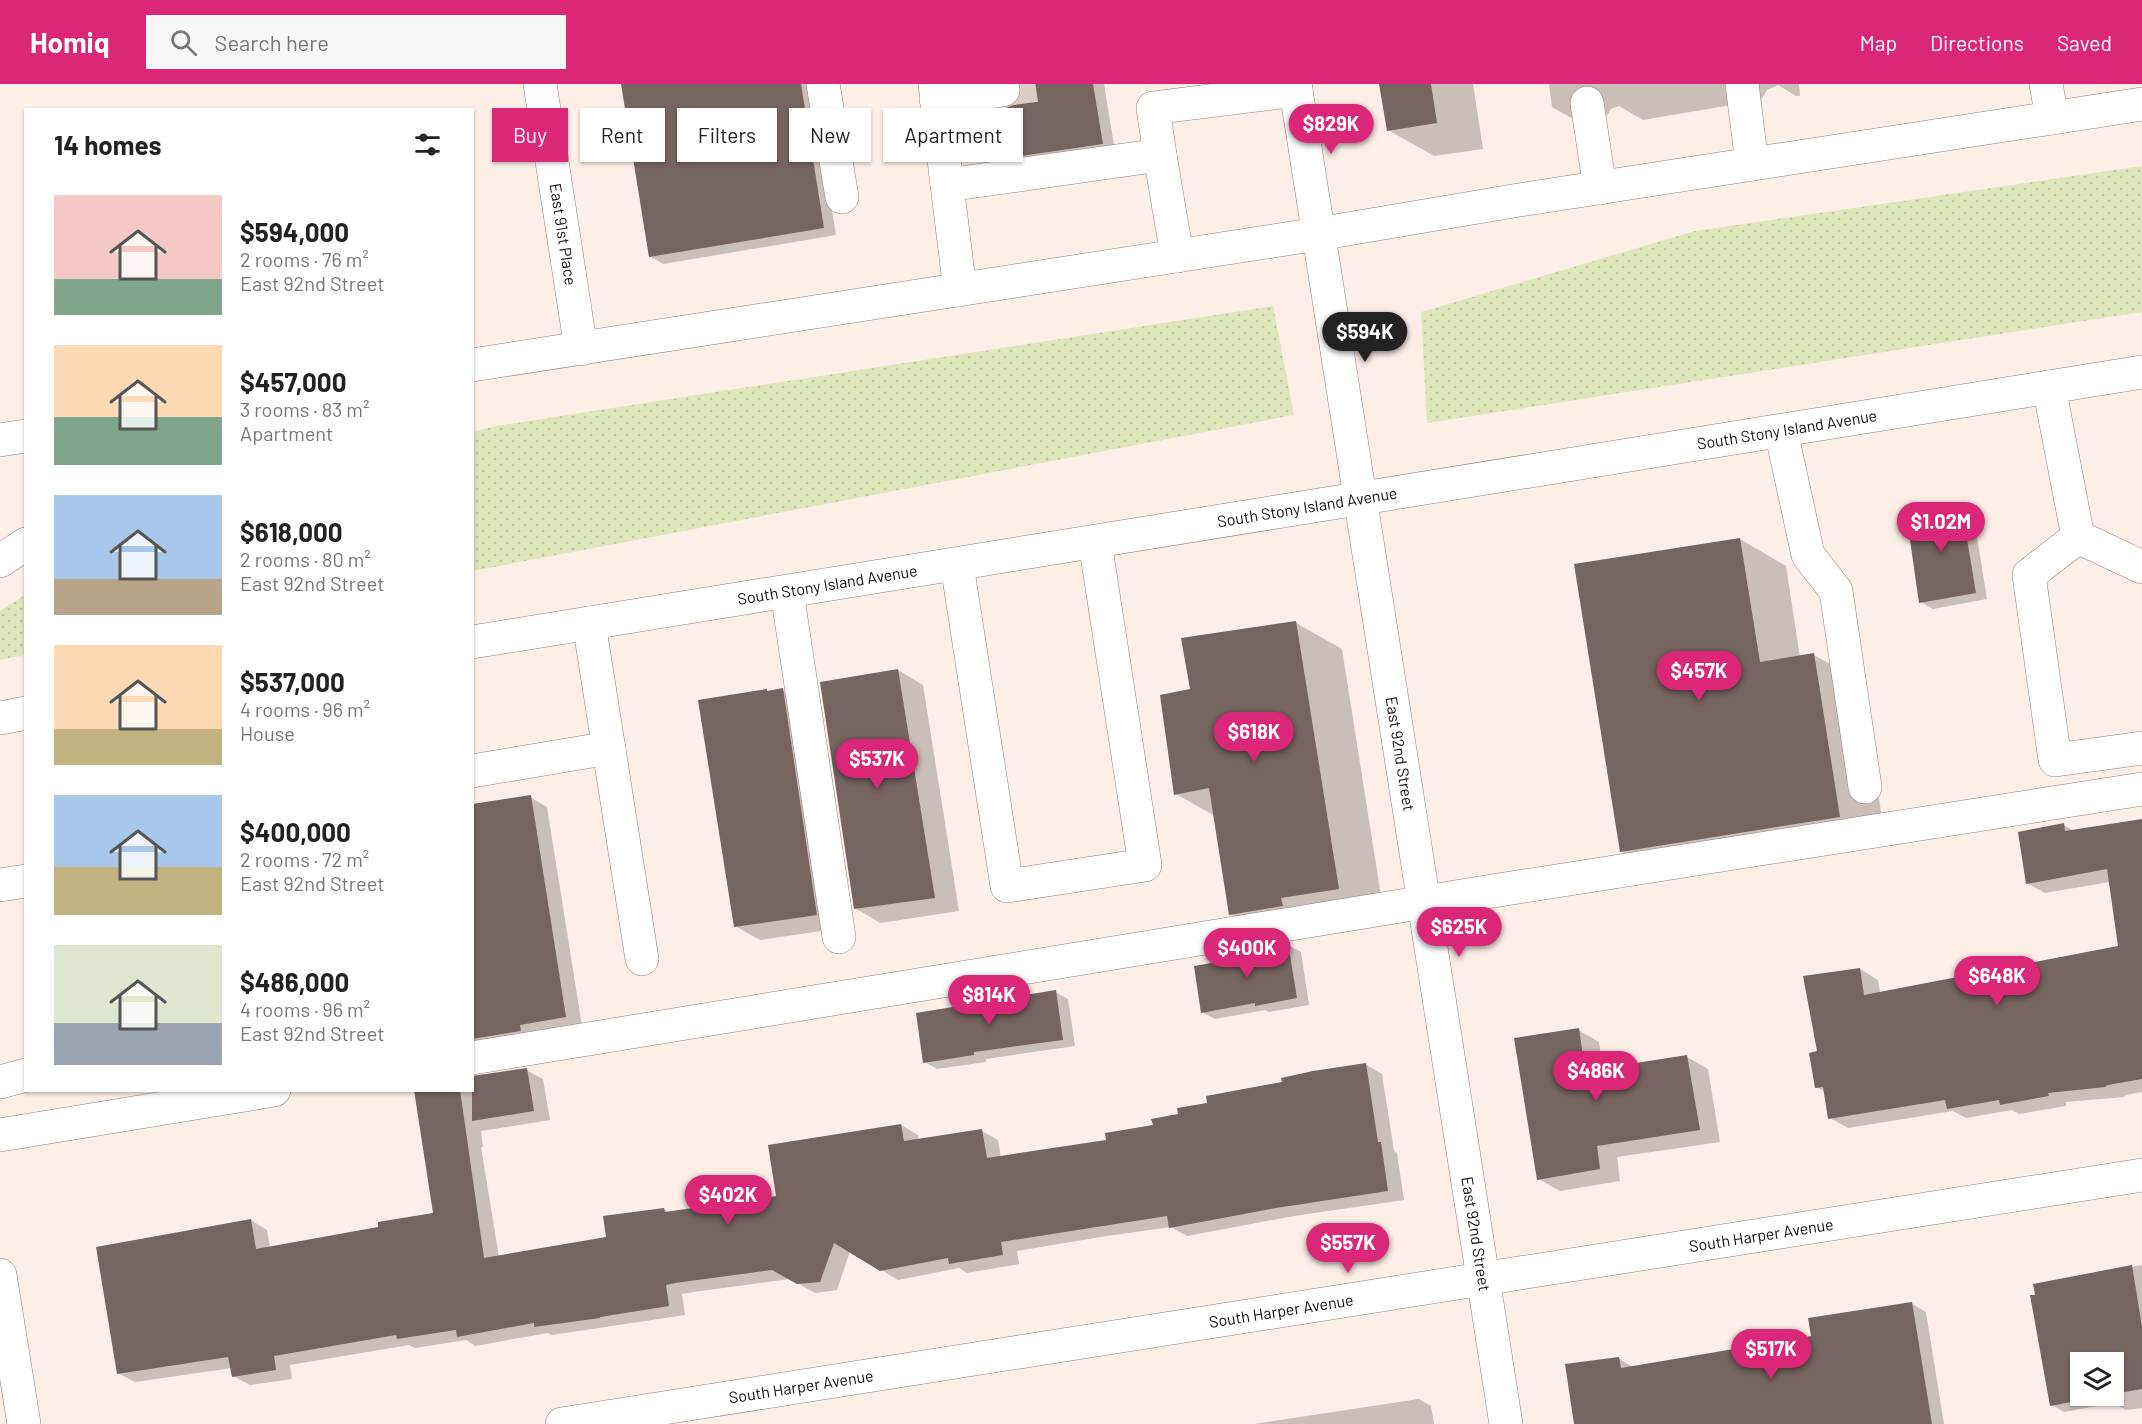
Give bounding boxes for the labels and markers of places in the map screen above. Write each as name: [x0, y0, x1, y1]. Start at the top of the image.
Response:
pin: $829K: [1289, 104, 1373, 155]
pin: $594K: [1323, 312, 1407, 363]
pin: $1.02M: [1892, 502, 1990, 553]
pin: $457K: [1657, 651, 1741, 702]
pin: $618K: [1212, 712, 1296, 763]
pin: $537K: [835, 739, 919, 790]
pin: $625K: [1417, 907, 1501, 958]
pin: $400K: [1205, 928, 1289, 979]
pin: $648K: [1955, 956, 2039, 1007]
pin: $814K: [947, 975, 1031, 1026]
pin: $486K: [1554, 1051, 1638, 1102]
pin: $402K: [686, 1175, 770, 1226]
pin: $557K: [1306, 1223, 1390, 1274]
pin: $517K: [1729, 1329, 1813, 1380]

